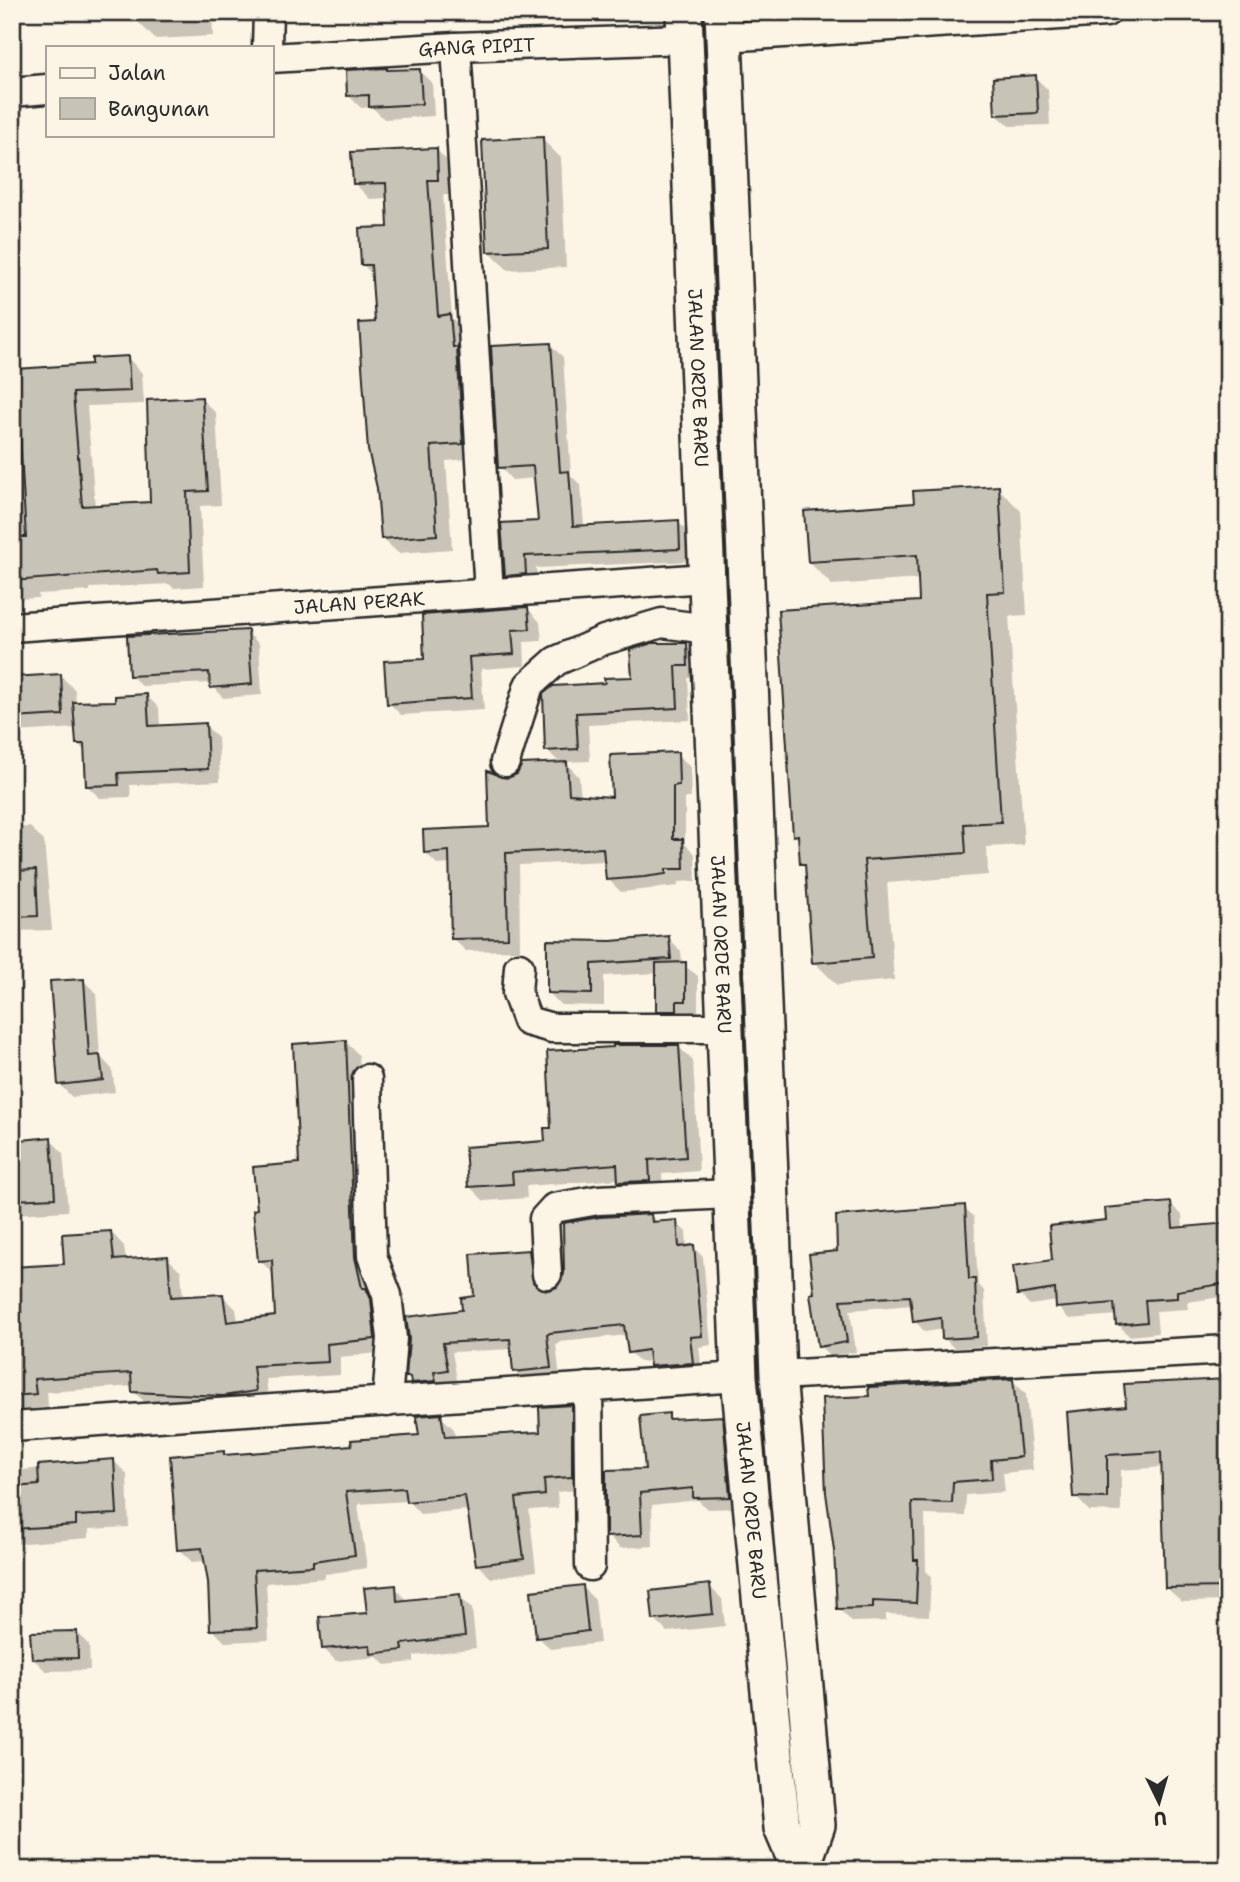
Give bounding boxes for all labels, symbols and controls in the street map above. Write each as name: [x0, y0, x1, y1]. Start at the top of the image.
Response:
street label: GANG PIPIT: [418, 32, 536, 62]
legend: [46, 46, 273, 136]
text: Jalan: [108, 59, 166, 87]
text: Bangunan: [108, 95, 209, 123]
street label: JALAN ORDE BARU: [683, 288, 715, 468]
street label: JALAN PERAK: [293, 585, 426, 620]
street label: JALAN ORDE BARU: [705, 854, 738, 1034]
street label: JALAN ORDE BARU: [731, 1420, 773, 1601]
north arrow: [1124, 1766, 1194, 1836]
text: U: [1153, 1805, 1168, 1831]

